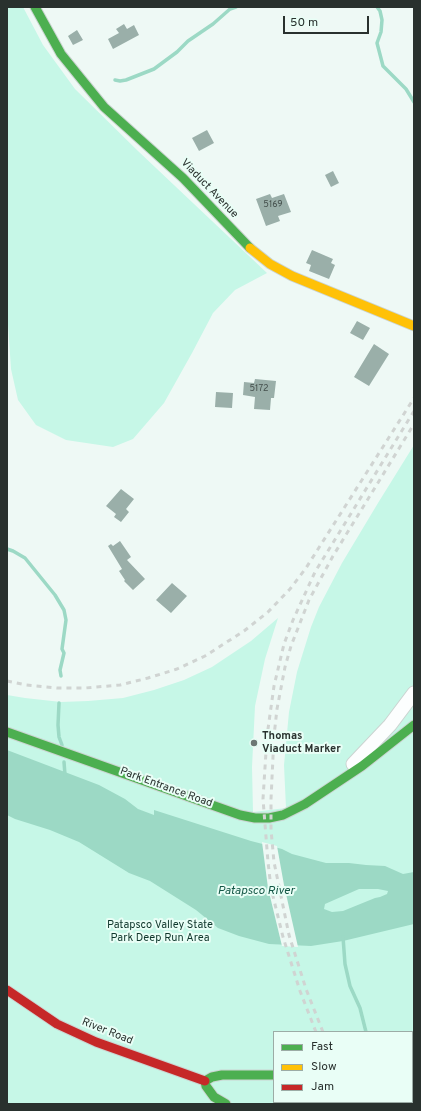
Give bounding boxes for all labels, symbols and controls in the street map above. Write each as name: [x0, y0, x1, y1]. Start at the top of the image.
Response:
scale bar: [285, 8, 371, 34]
text: 50 m: [290, 15, 318, 31]
street label: Viaduct Avenue: [177, 157, 241, 221]
house number: 5169: [263, 200, 283, 210]
house number: 5172: [250, 384, 268, 394]
place label: Thomas Viaduct Marker: [262, 730, 341, 756]
marker: Thomas Viaduct Marker: [249, 738, 259, 748]
street label: Park Entrance Road: [118, 765, 214, 811]
water label: Patapsco River: [217, 885, 295, 899]
park label: Patapsco Valley State Park Deep Run Area: [107, 919, 213, 945]
street label: River Road: [79, 1016, 135, 1048]
legend: [273, 1031, 413, 1103]
text: Fast: [311, 1039, 333, 1055]
text: Slow: [311, 1059, 337, 1075]
text: Jam: [311, 1079, 334, 1095]

